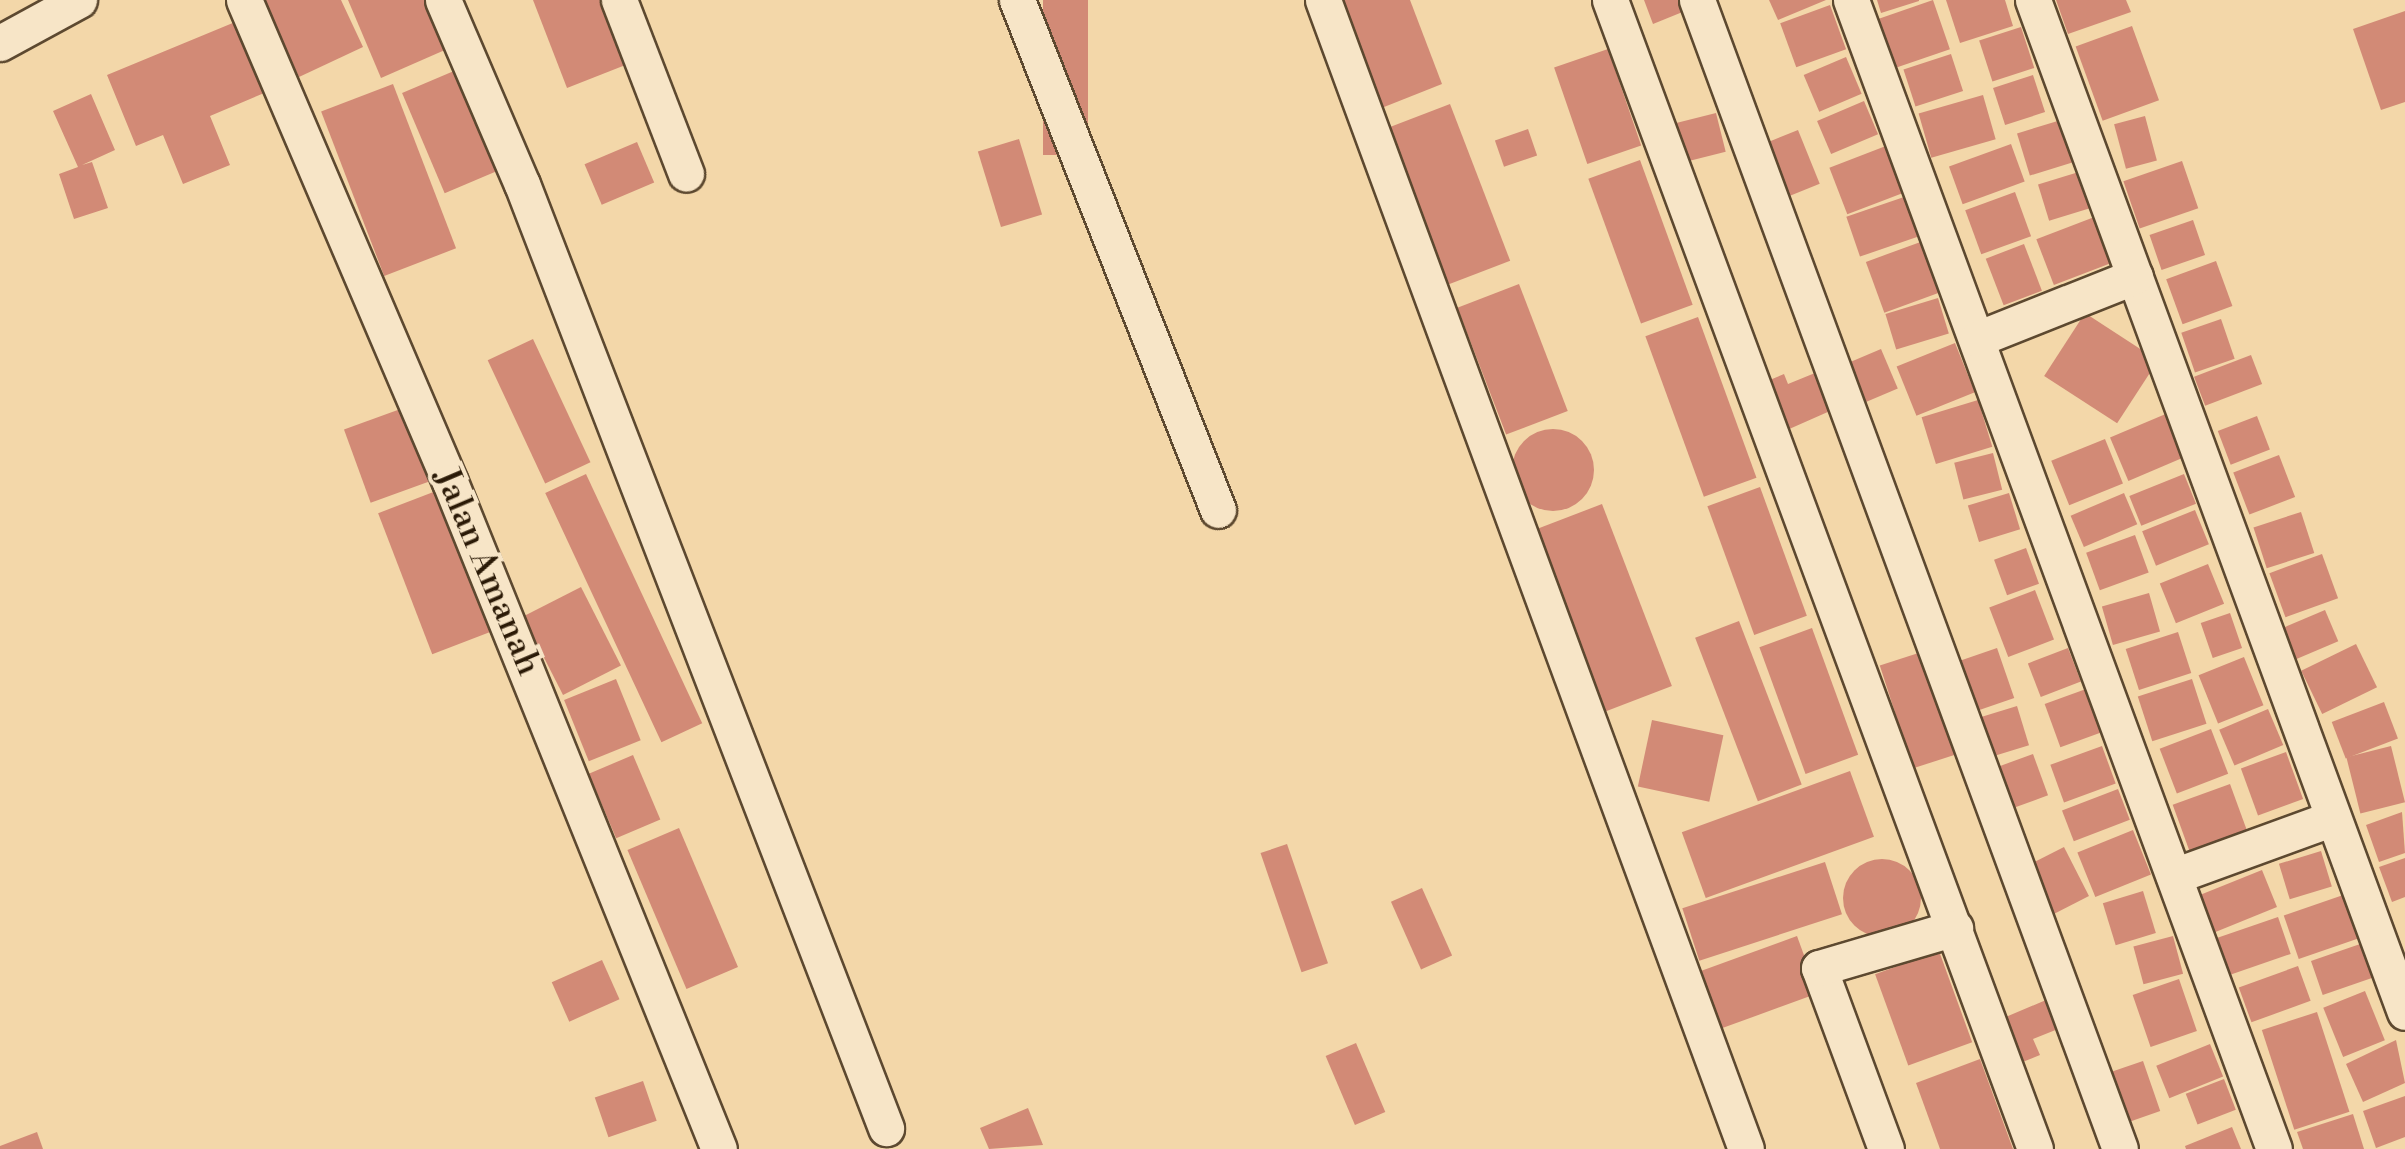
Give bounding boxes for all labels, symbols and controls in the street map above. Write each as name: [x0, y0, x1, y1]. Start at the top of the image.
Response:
street label: Jalan Amanah: [425, 462, 549, 682]

